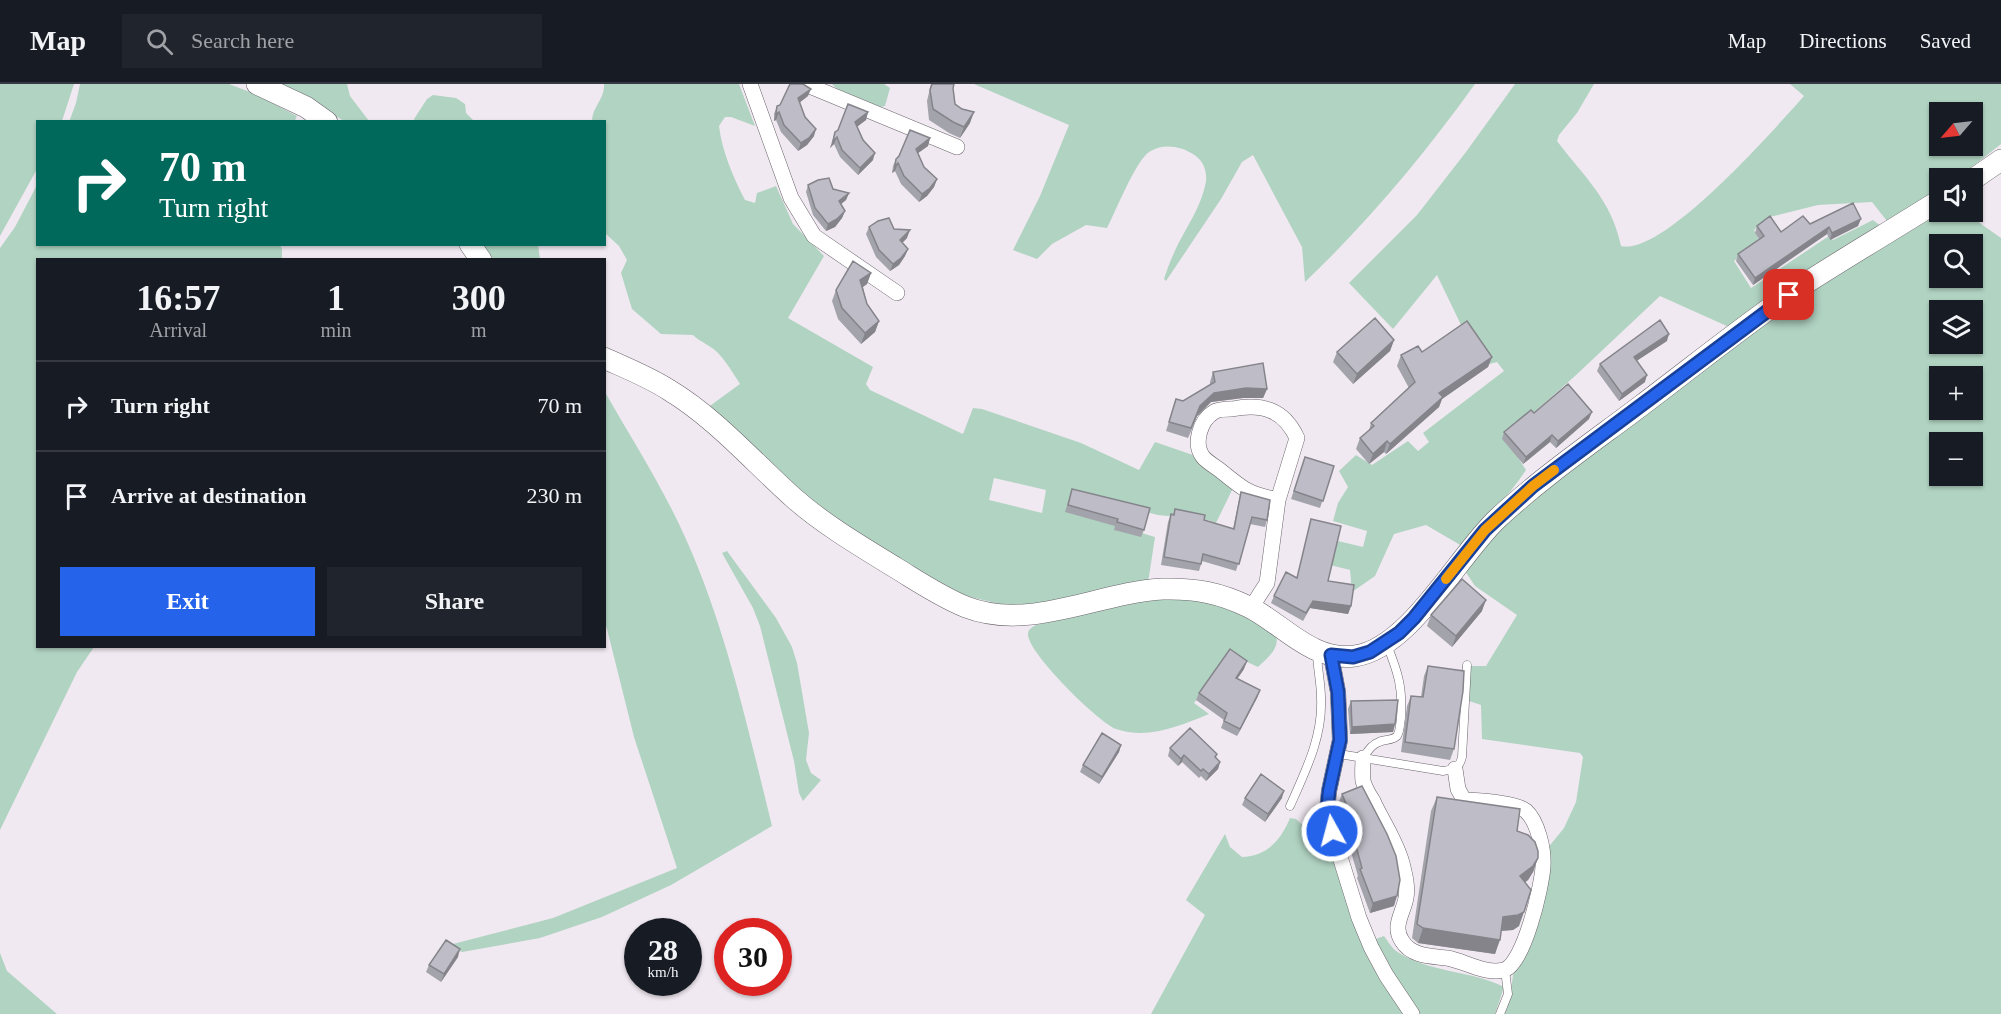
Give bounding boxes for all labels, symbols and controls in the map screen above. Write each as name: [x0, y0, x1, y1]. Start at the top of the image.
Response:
search box: [122, 14, 542, 68]
text: Map: [30, 25, 86, 56]
icon: search: [143, 25, 176, 58]
text: Search here: [191, 28, 294, 53]
text: Map: [1728, 29, 1766, 53]
text: Directions: [1799, 29, 1887, 53]
text: Saved: [1920, 29, 1971, 53]
north arrow: [1929, 102, 1983, 156]
map controls: [1929, 102, 1983, 486]
icon: right: [60, 144, 138, 222]
text: 70 m: [159, 144, 247, 190]
button: sound: [1929, 168, 1983, 222]
text: Turn right: [159, 193, 268, 223]
button: search: [1929, 234, 1983, 288]
pin: [1763, 269, 1814, 320]
text: 16:57: [136, 278, 220, 318]
text: 1: [327, 278, 345, 318]
text: 300: [452, 278, 506, 318]
icon: arrive: [1772, 278, 1805, 311]
button: layers: [1929, 300, 1983, 354]
text: Arrival: [149, 319, 207, 341]
text: min: [320, 319, 352, 341]
text: m: [471, 319, 487, 341]
button: +: [1929, 366, 1983, 420]
icon: right: [60, 390, 93, 423]
text: Turn right: [111, 393, 210, 418]
text: 70 m: [537, 393, 582, 418]
button: −: [1929, 432, 1983, 486]
icon: arrive: [60, 480, 93, 513]
text: Arrive at destination: [111, 483, 307, 508]
text: 230 m: [526, 483, 582, 508]
button: Exit: [60, 567, 315, 636]
button: Share: [327, 567, 582, 636]
position arrow: [1300, 799, 1364, 863]
speed limit sign: 30: [714, 918, 792, 996]
text: 28: [648, 933, 678, 966]
text: km/h: [648, 964, 678, 980]

